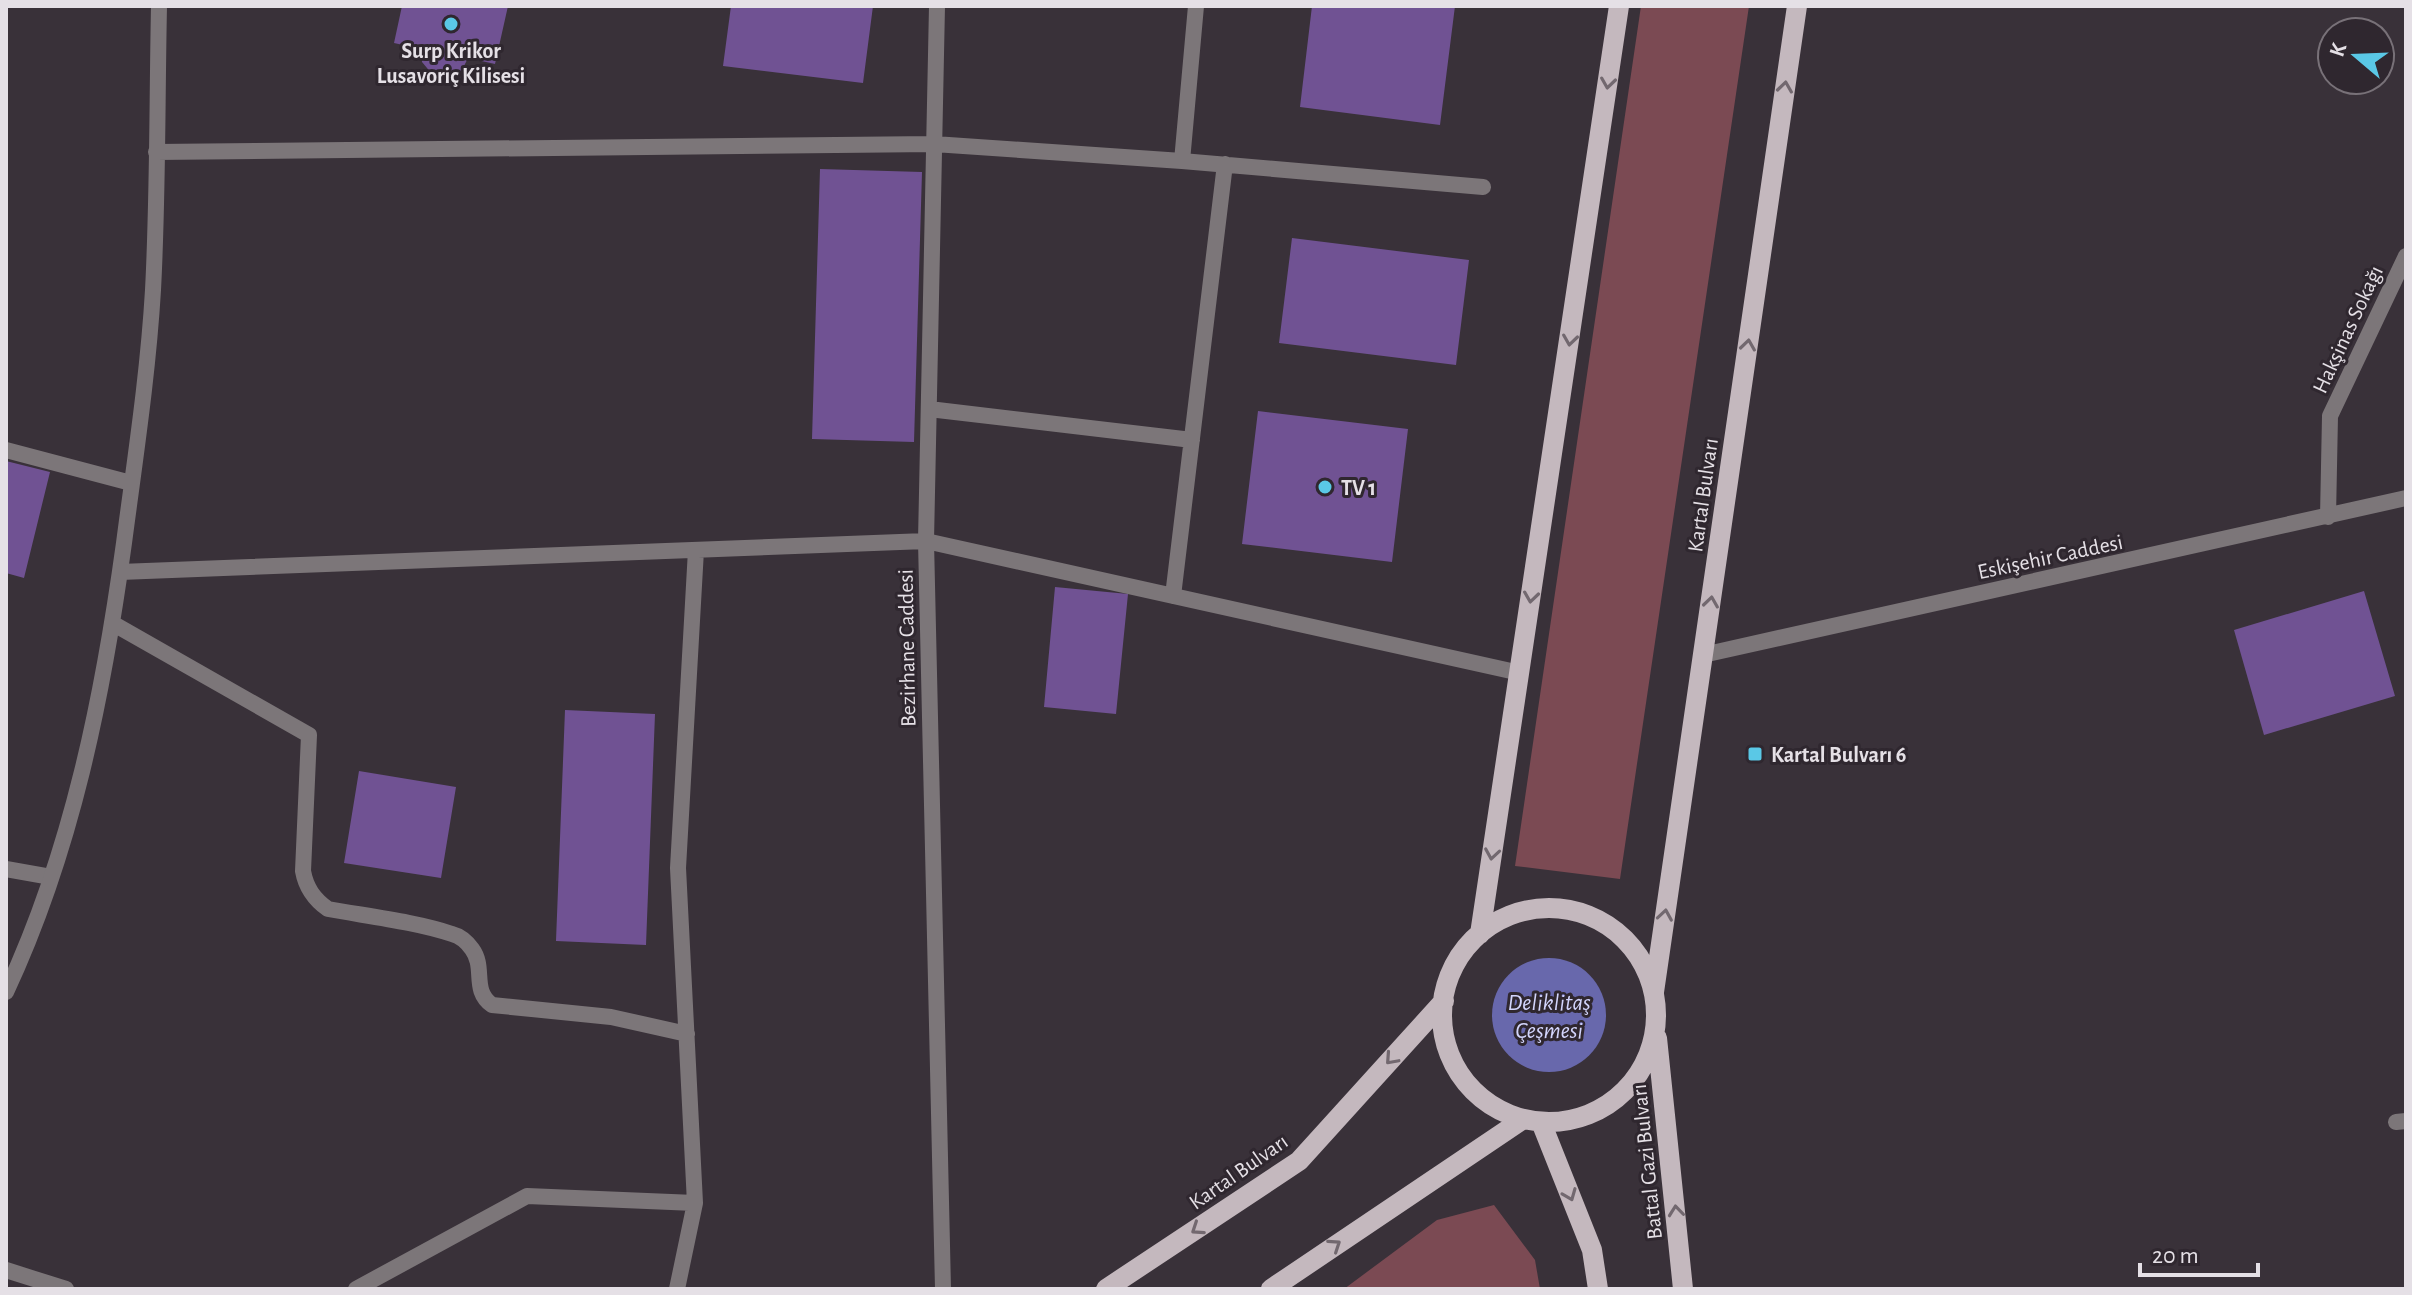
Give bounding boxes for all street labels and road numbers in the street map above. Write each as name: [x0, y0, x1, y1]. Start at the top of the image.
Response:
street label: Hakşinas Sokağı: [2309, 262, 2387, 397]
street label: Kartal Bulvarı: [1684, 437, 1722, 554]
street label: Eskişehir Caddesi: [1976, 531, 2125, 583]
street label: Bezirhane Caddesi: [895, 569, 919, 727]
street label: Battal Gazi Bulvarı: [1628, 1083, 1666, 1241]
street label: Kartal Bulvarı: [1185, 1130, 1292, 1214]

